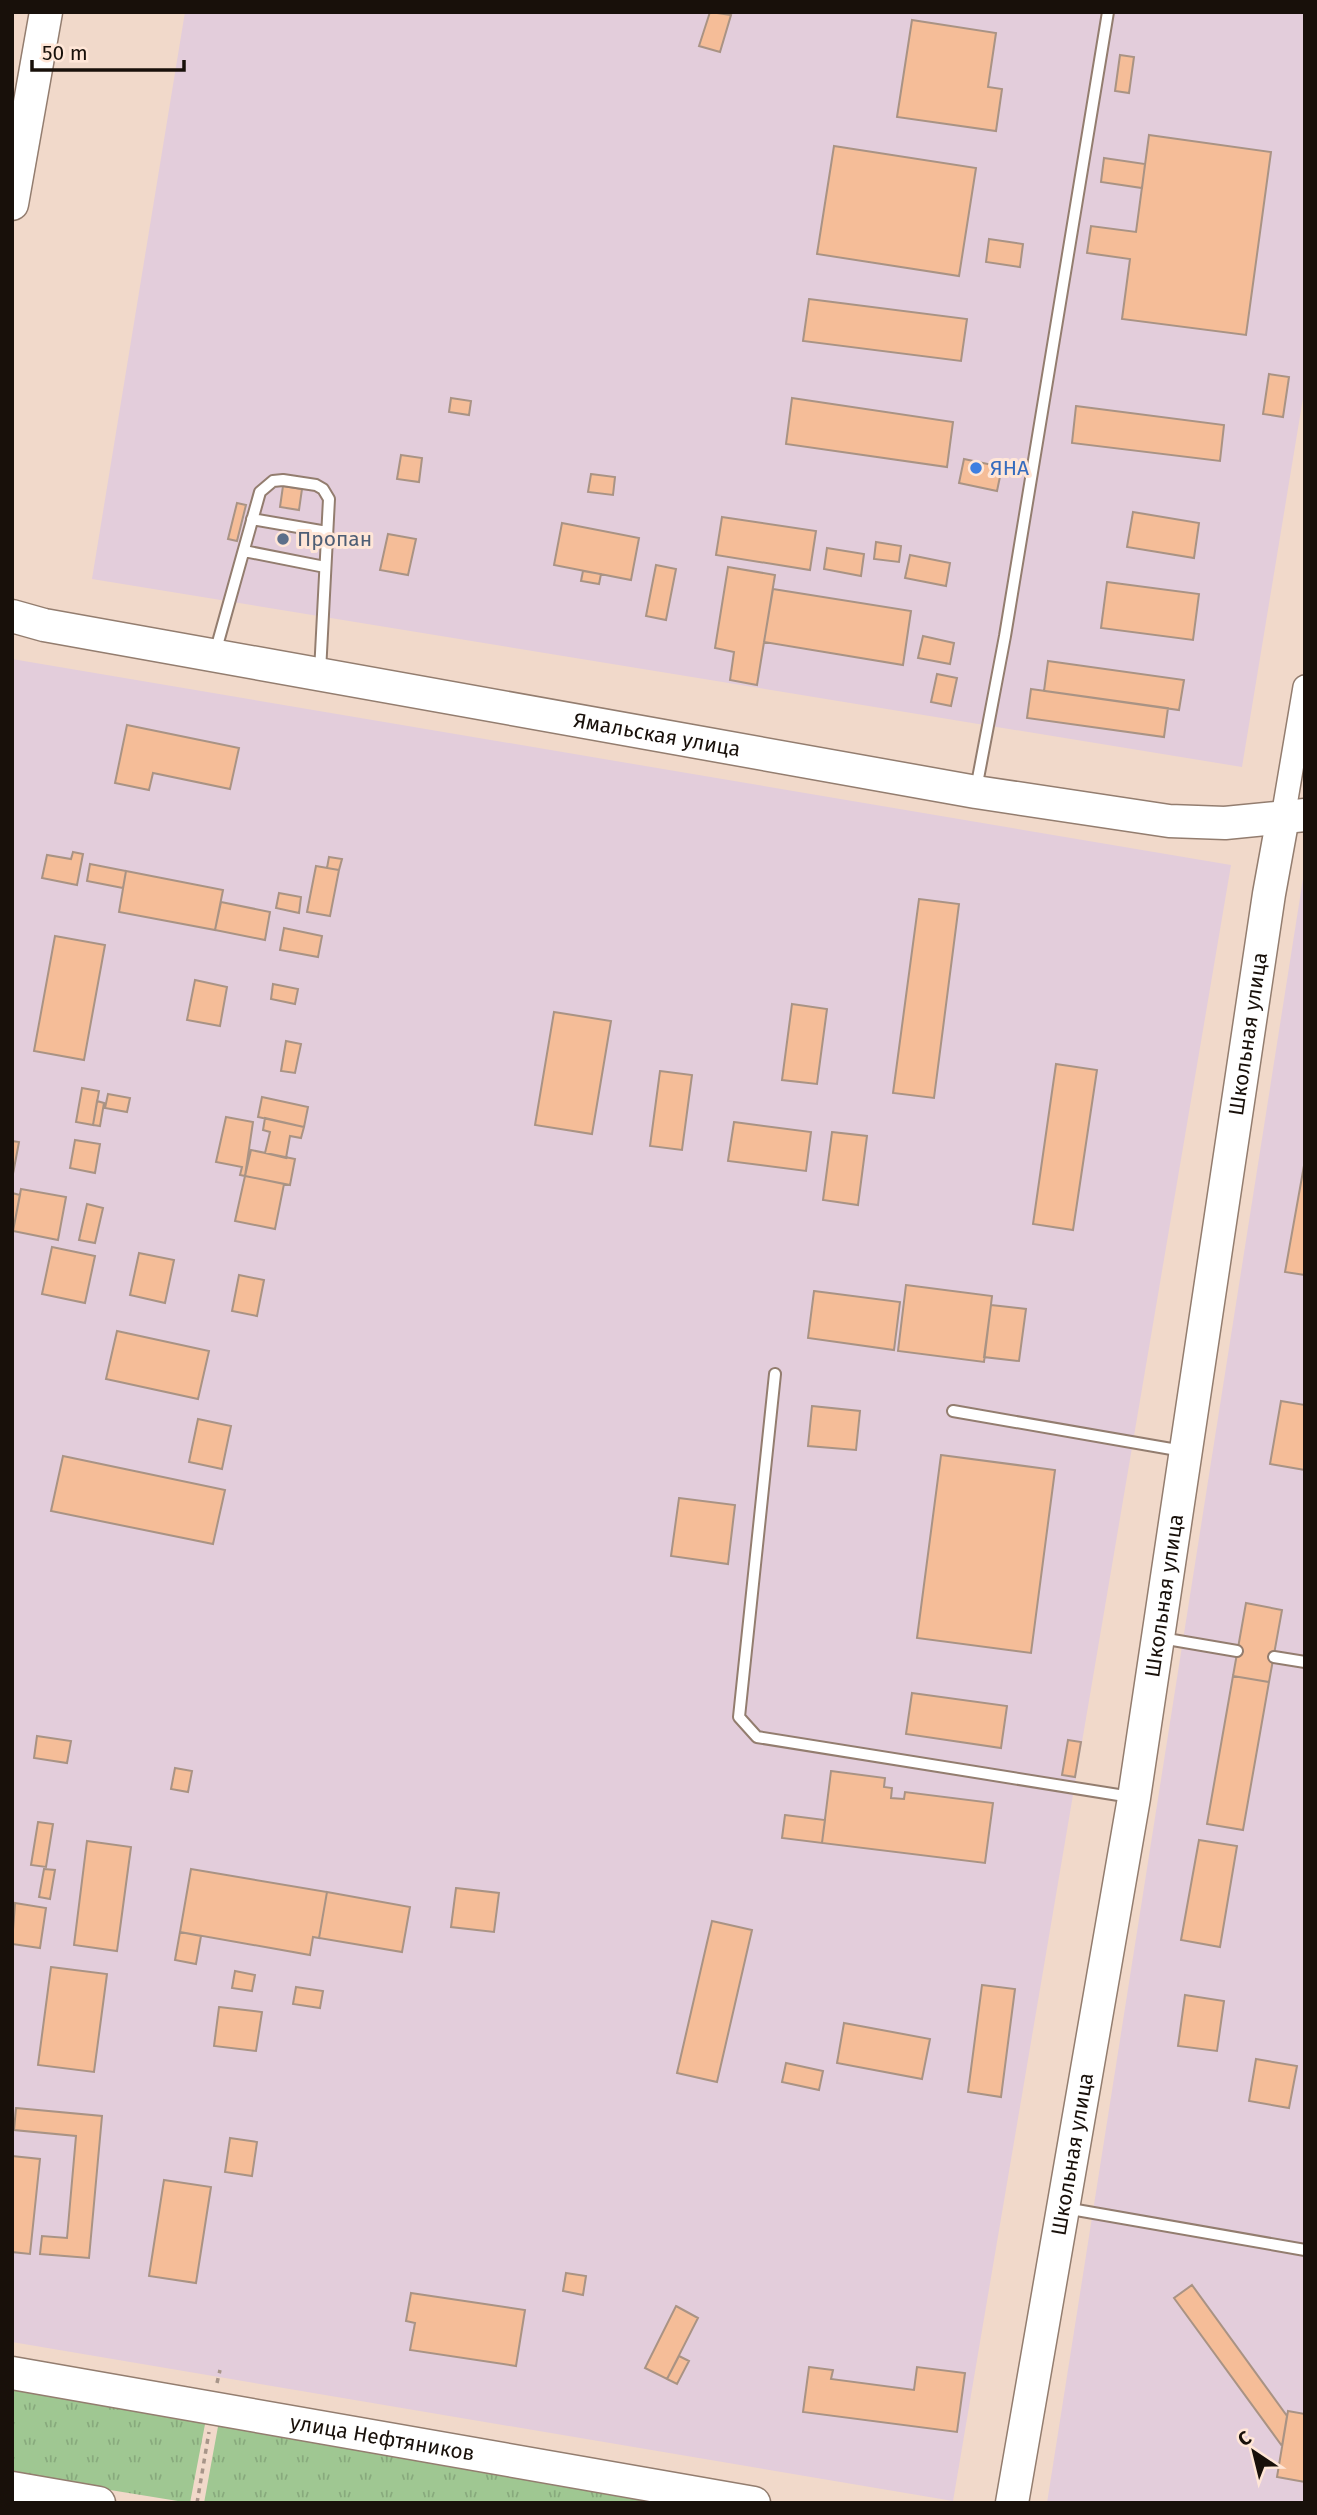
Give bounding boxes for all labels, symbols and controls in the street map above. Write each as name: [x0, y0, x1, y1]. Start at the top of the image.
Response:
scale bar: [32, 28, 184, 72]
text: 50 m: [42, 40, 88, 66]
place label: ЯНА: [990, 455, 1029, 481]
marker: ЯНА: [968, 460, 984, 476]
place label: Пропан: [297, 526, 372, 552]
marker: Пропан: [275, 531, 291, 547]
street label: Ямальская улица: [572, 707, 742, 763]
street label: Школьная улица: [1223, 951, 1273, 1117]
street label: Школьная улица: [1139, 1512, 1189, 1679]
street label: Школьная улица: [1046, 2071, 1099, 2238]
street label: улица Нефтяников: [288, 2409, 477, 2467]
north arrow: [1219, 2417, 1289, 2487]
text: С: [1233, 2426, 1256, 2451]

